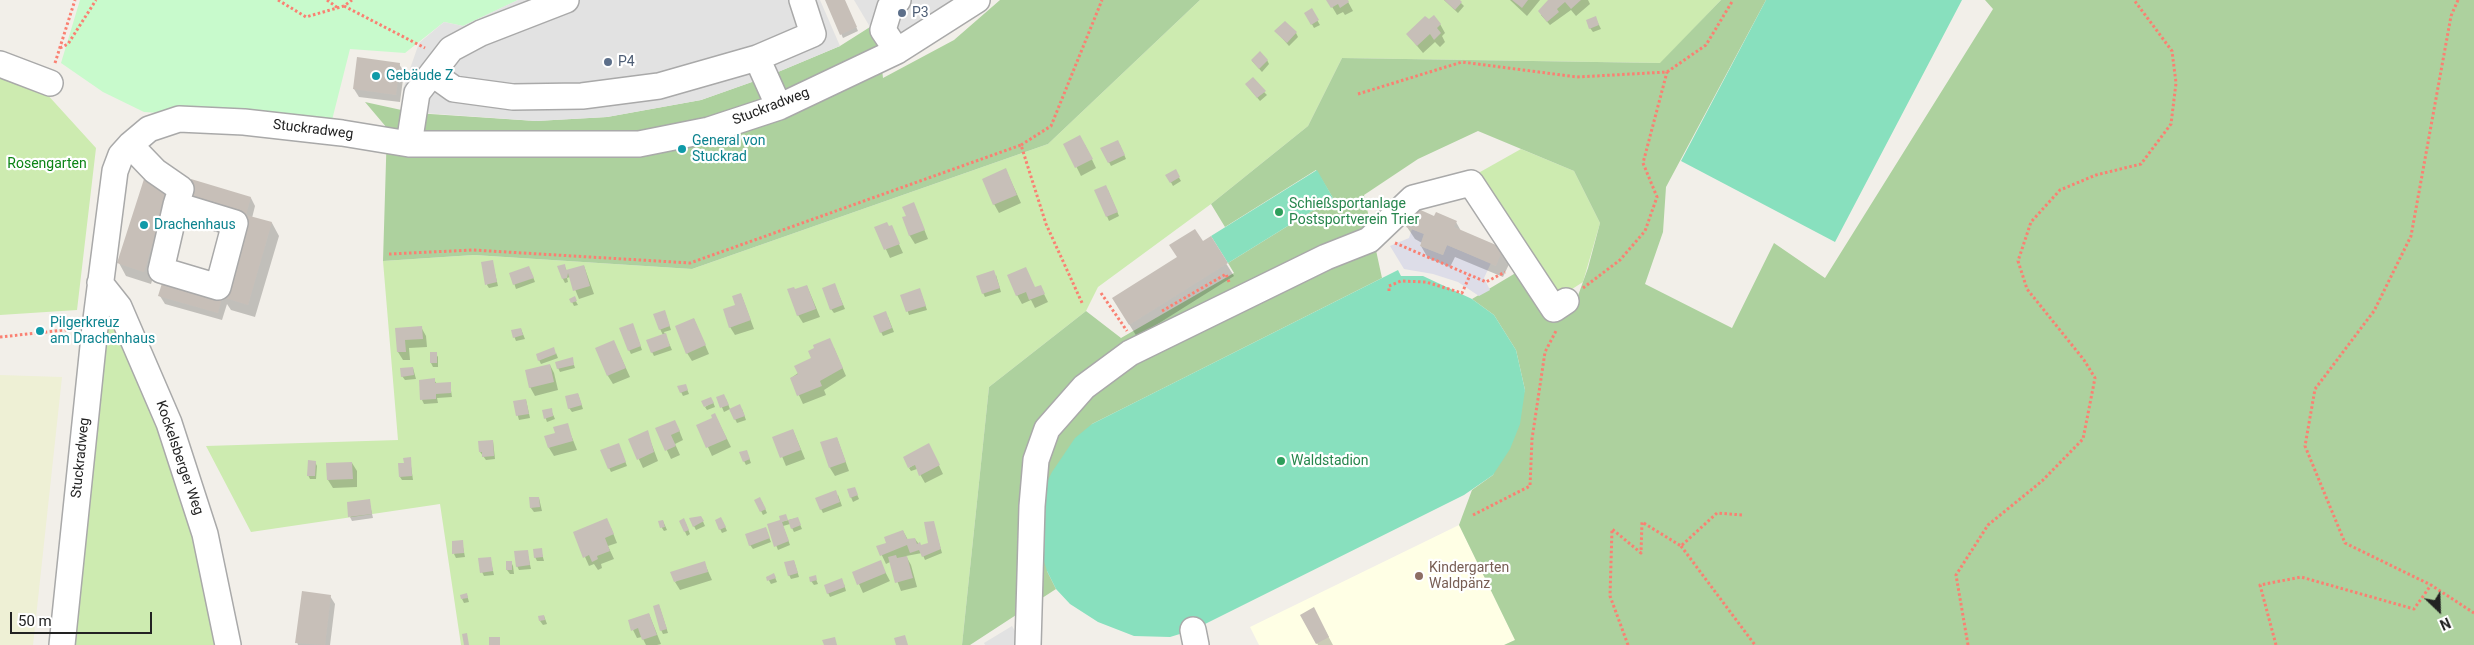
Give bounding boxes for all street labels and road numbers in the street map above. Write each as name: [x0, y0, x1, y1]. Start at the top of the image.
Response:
street label: Stuckradweg: [730, 85, 812, 129]
street label: Stuckradweg: [272, 117, 354, 143]
street label: Kockelsberger Weg: [152, 399, 206, 517]
street label: Stuckradweg: [68, 417, 94, 499]

